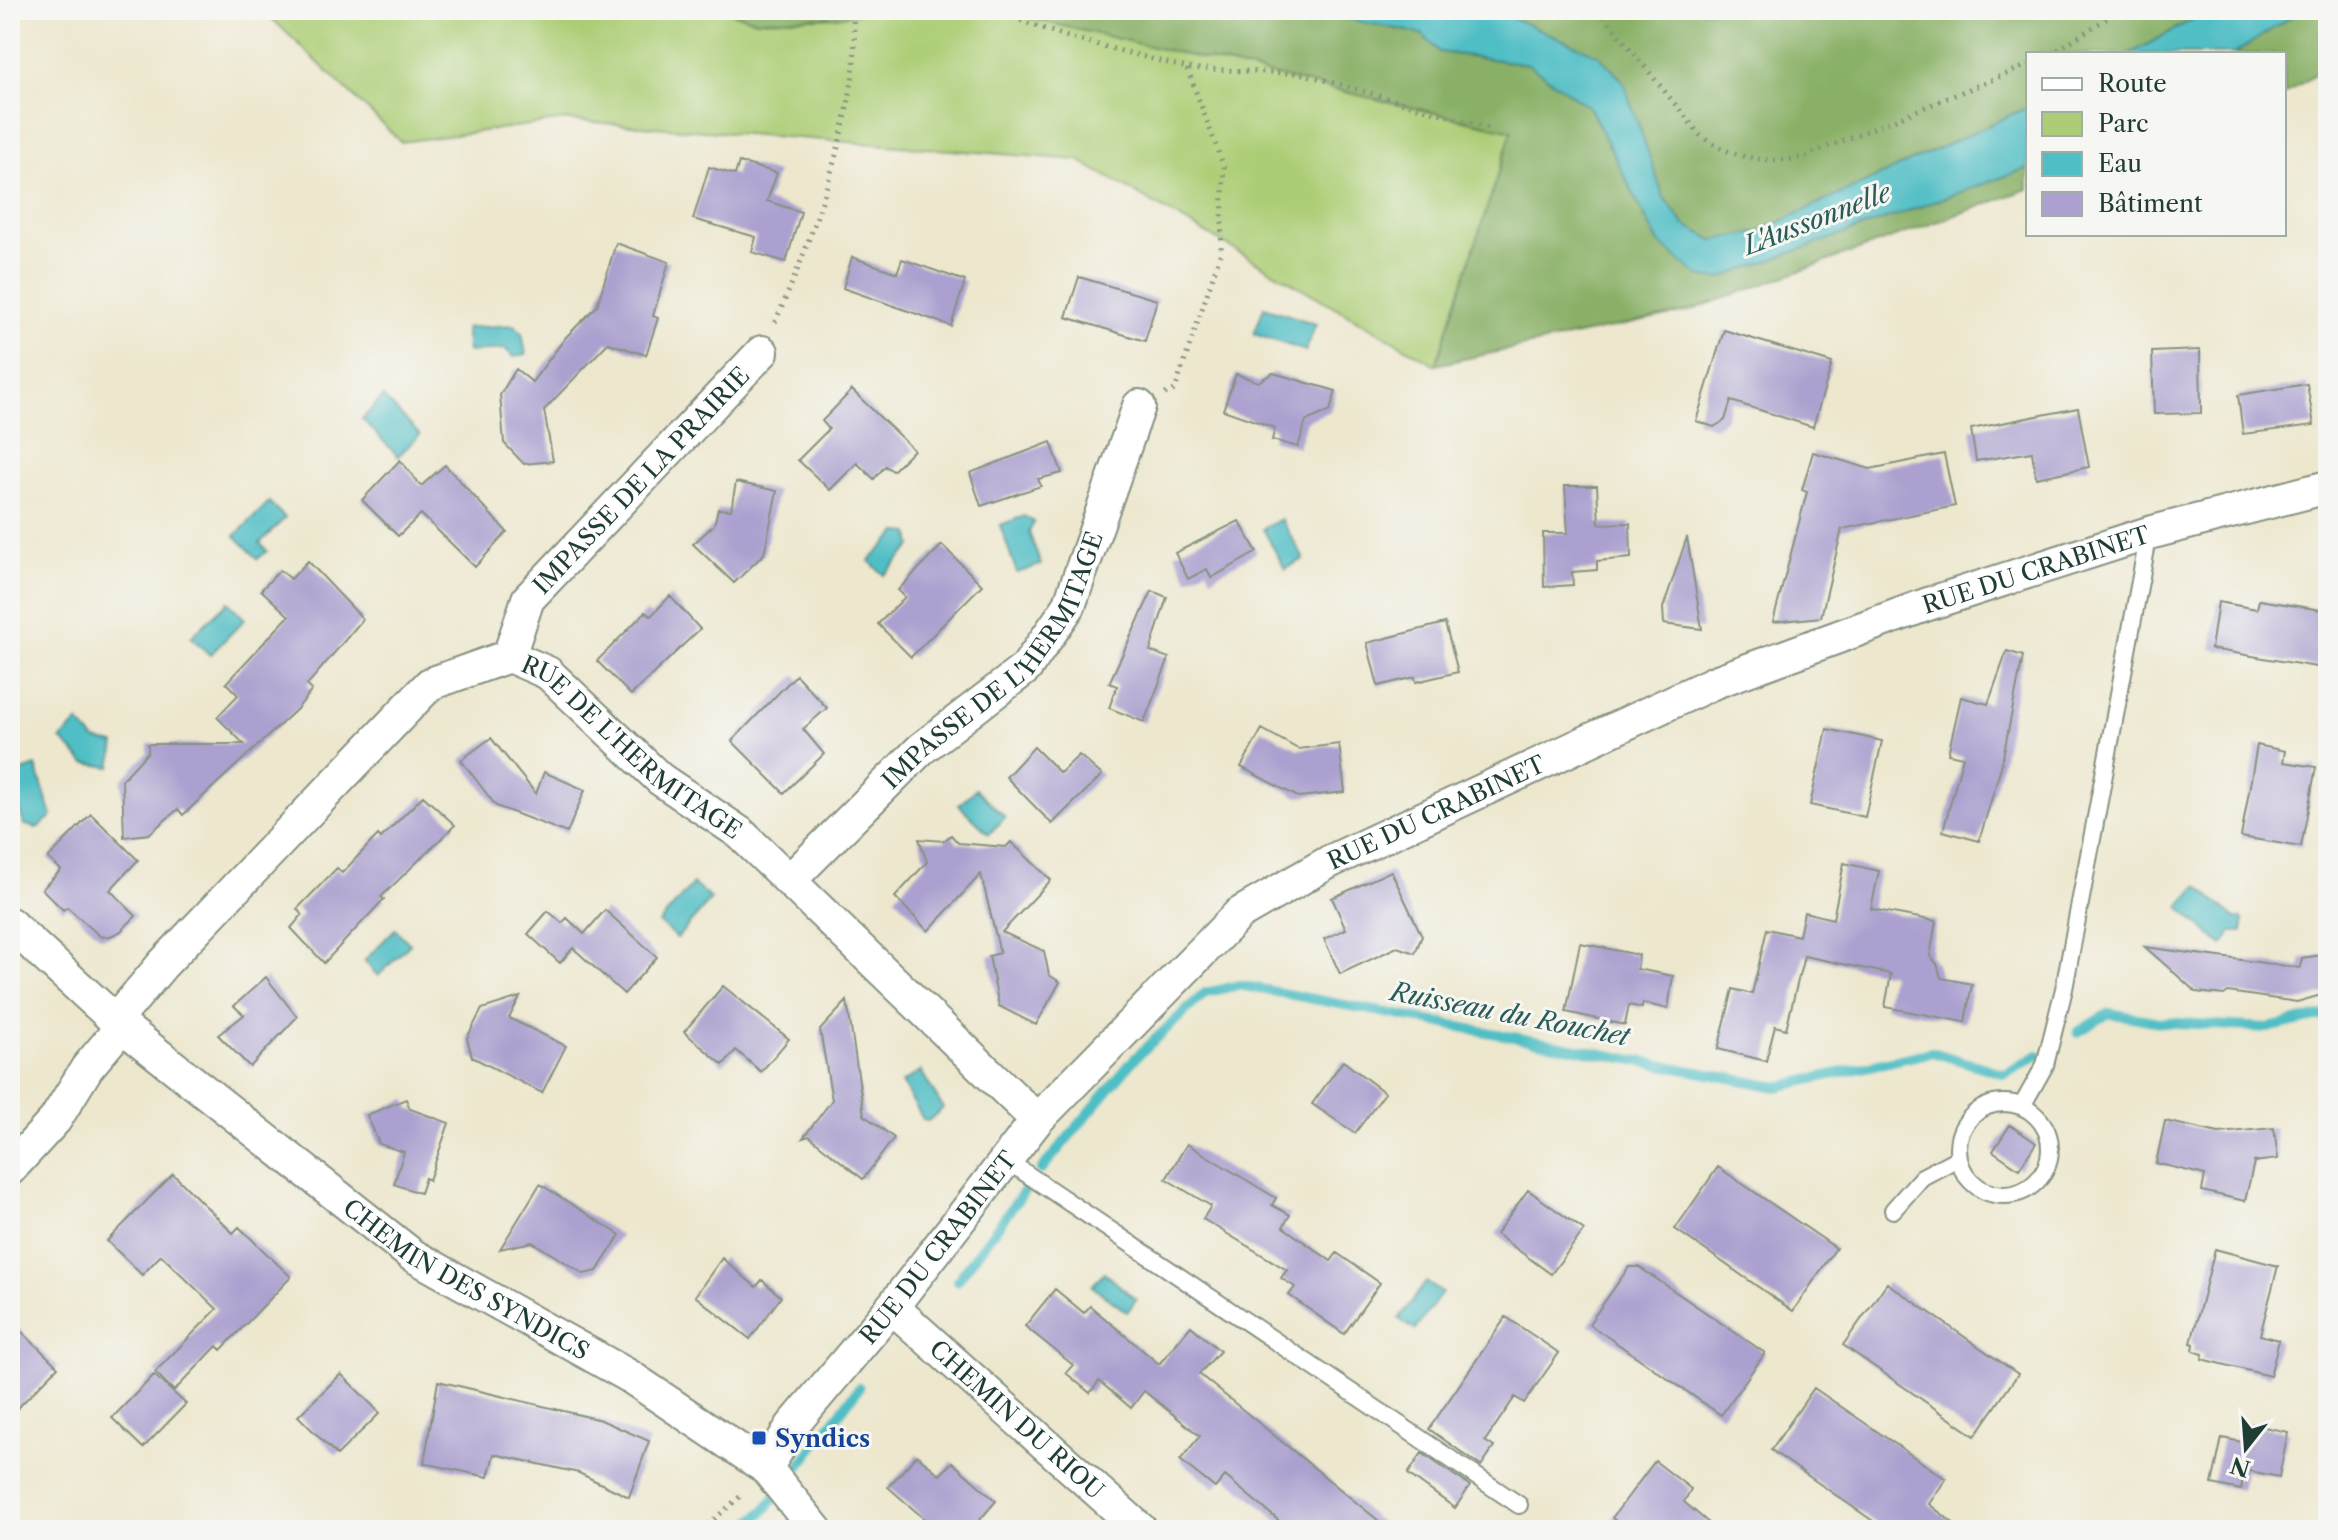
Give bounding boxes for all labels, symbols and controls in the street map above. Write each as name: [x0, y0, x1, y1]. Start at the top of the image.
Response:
legend: [2026, 52, 2286, 236]
text: Route: [2098, 69, 2167, 98]
text: Parc: [2098, 109, 2149, 138]
text: Eau: [2098, 149, 2142, 178]
water label: L'Aussonnelle: [1737, 176, 1897, 262]
text: Bâtiment: [2098, 189, 2203, 218]
street label: IMPASSE DE LA PRAIRIE: [526, 360, 755, 600]
street label: RUE DU CRABINET: [1919, 519, 2153, 619]
street label: IMPASSE DE L'HERMITAGE: [876, 528, 1108, 794]
street label: RUE DE L'HERMITAGE: [517, 649, 747, 845]
street label: RUE DU CRABINET: [1323, 749, 1550, 875]
water label: Ruisseau du Rouchet: [1386, 975, 1634, 1053]
street label: RUE DU CRABINET: [853, 1145, 1022, 1349]
street label: CHEMIN DES SYNDICS: [338, 1192, 594, 1365]
street label: CHEMIN DU RIOU: [924, 1334, 1110, 1505]
north arrow: [2206, 1408, 2286, 1488]
place label: Syndics: [775, 1424, 870, 1453]
marker: Syndics: [750, 1429, 768, 1447]
text: N: [2227, 1451, 2253, 1482]

